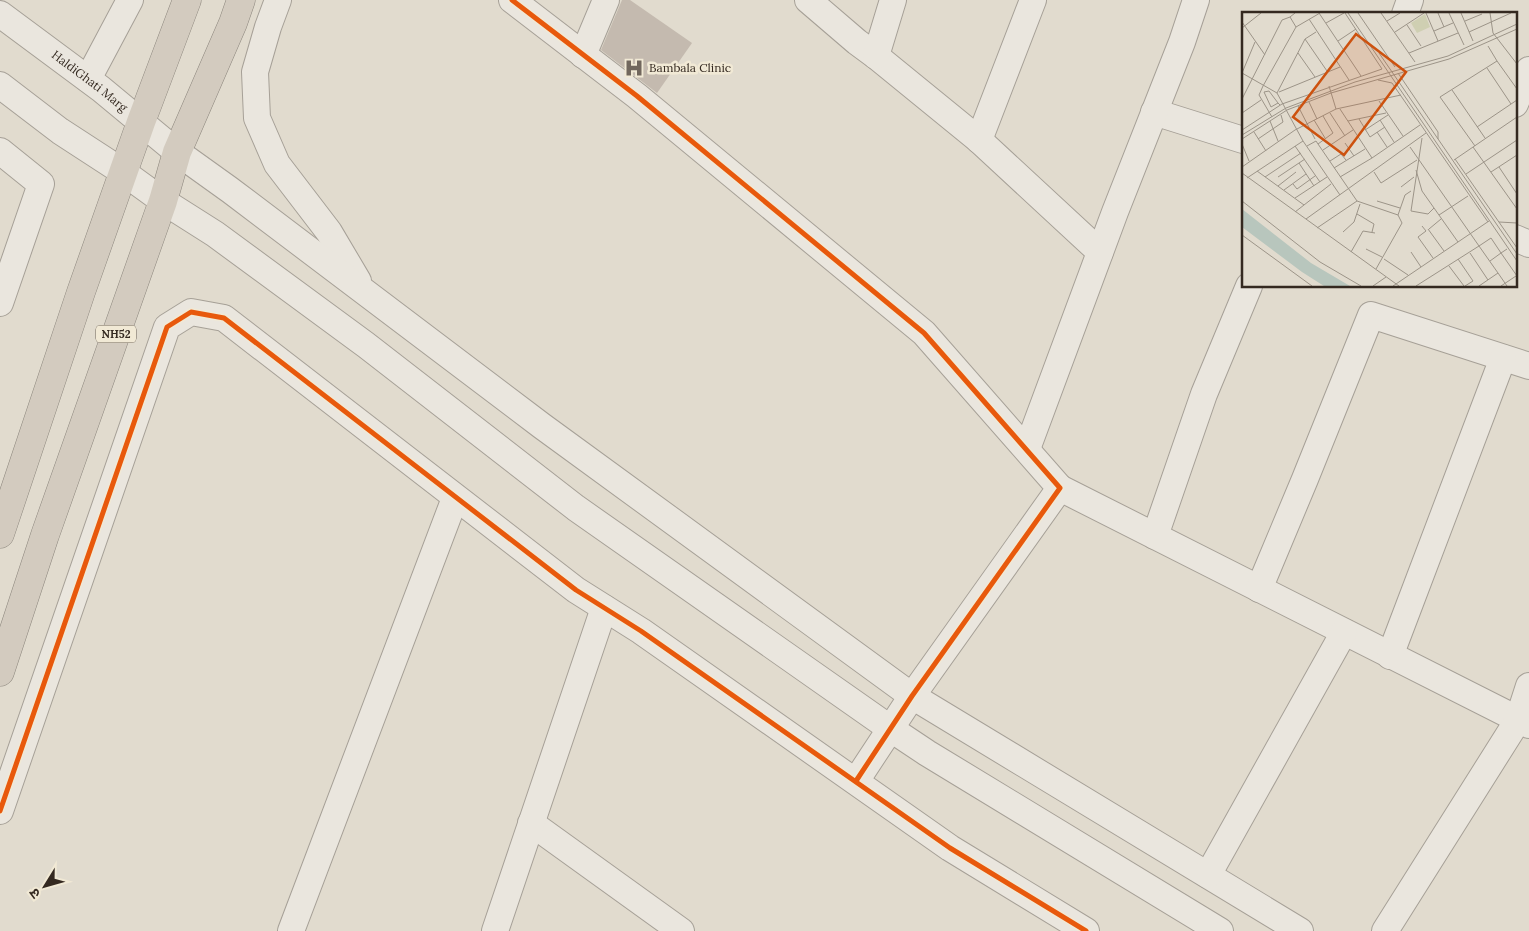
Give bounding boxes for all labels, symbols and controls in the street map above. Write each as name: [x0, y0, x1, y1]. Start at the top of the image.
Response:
inset map: [1242, 12, 1516, 288]
street label: HaldiGhati Marg: [49, 47, 131, 115]
hospital icon: Bambala Clinic: [623, 57, 645, 79]
place label: Bambala Clinic: [649, 60, 731, 75]
road number: NH52: [96, 326, 136, 342]
north arrow: [20, 861, 70, 911]
text: उ: [24, 884, 44, 903]

